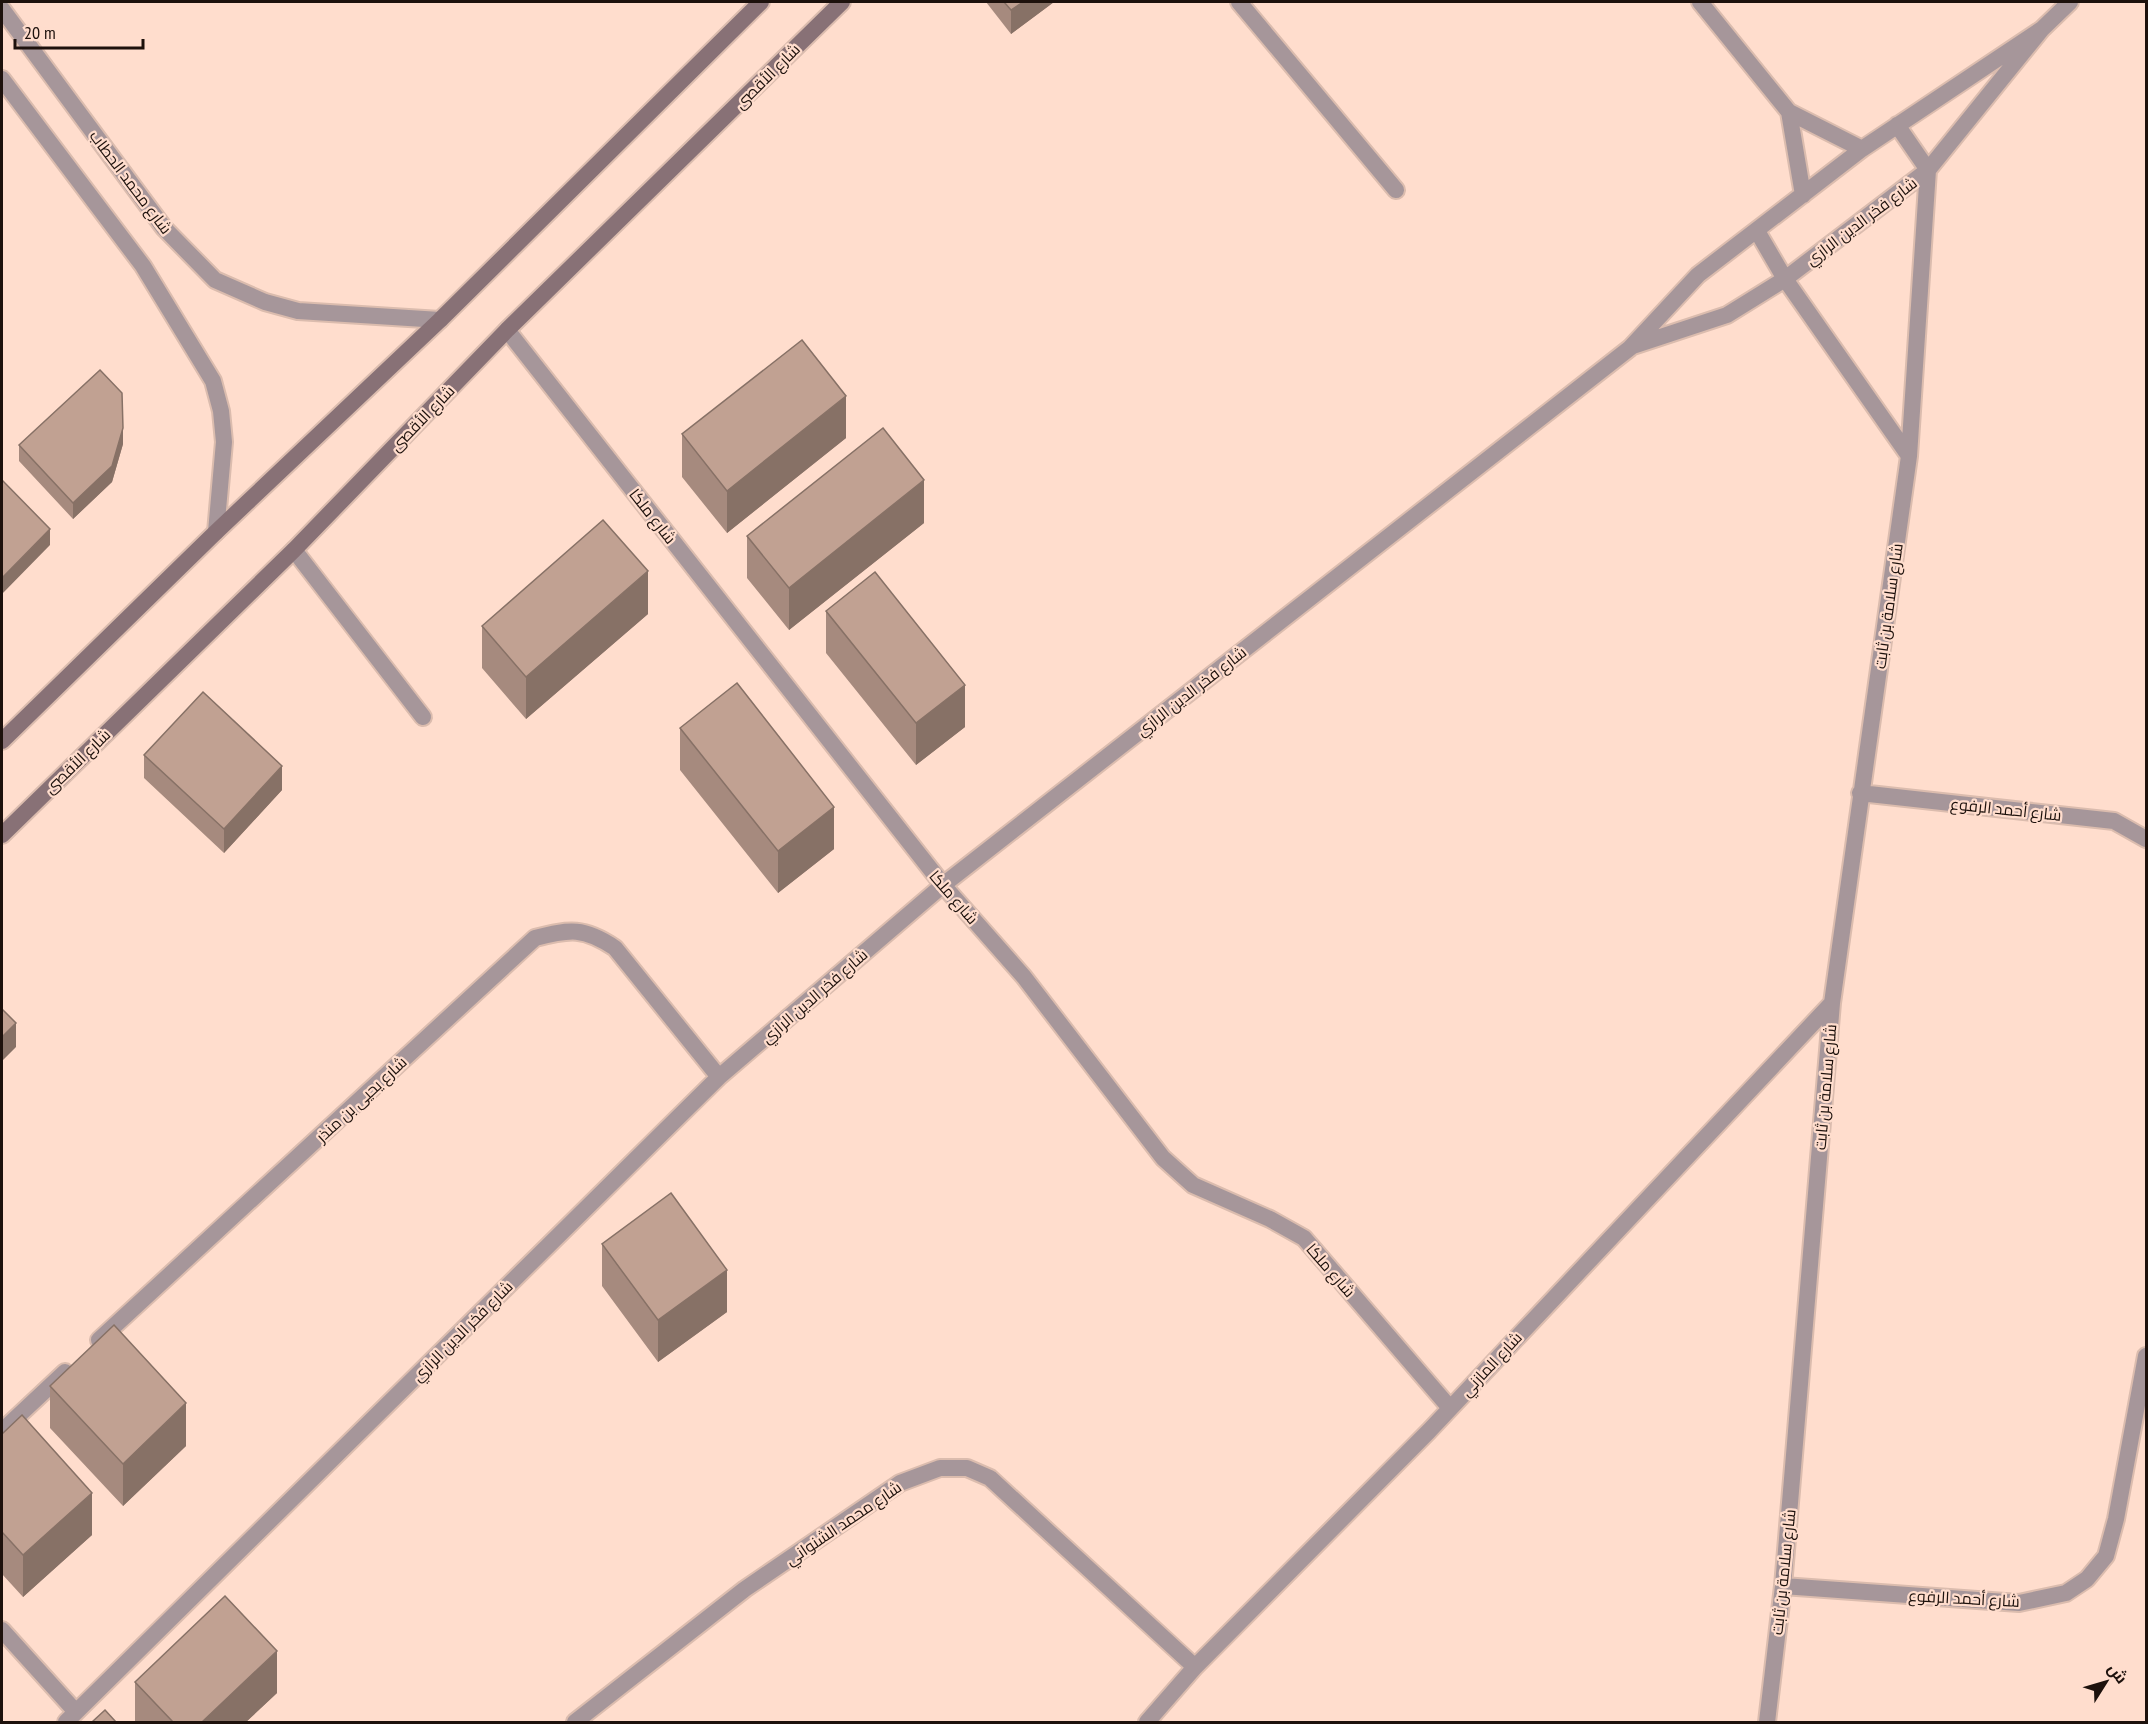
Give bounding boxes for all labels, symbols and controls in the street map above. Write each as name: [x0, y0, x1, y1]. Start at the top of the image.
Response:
scale bar: [15, 12, 142, 50]
text: 20 m: [24, 21, 56, 44]
street label: شارع الأقصى: [730, 39, 805, 114]
street label: شارع محمد الحطاب: [84, 126, 177, 239]
street label: شارع فخر الدين الرازي: [1801, 173, 1923, 273]
street label: شارع الأقصى: [385, 381, 460, 457]
street label: شارع ملكا: [624, 484, 681, 549]
street label: شارع سلامة بن ثابت: [1869, 542, 1909, 670]
street label: شارع فخر الدين الرازي: [1132, 642, 1253, 743]
street label: شارع الأقصى: [40, 724, 116, 799]
street label: شارع أحمد الرفوع: [1949, 793, 2063, 827]
street label: شارع ملكا: [924, 866, 983, 929]
street label: شارع فخر الدين الرازي: [757, 944, 874, 1051]
street label: شارع سلامة بن ثابت: [1810, 1023, 1842, 1151]
street label: شارع يحيى بن منذر: [311, 1052, 412, 1148]
street label: شارع ملكا: [1301, 1239, 1360, 1302]
street label: شارع فخر الدين الرازي: [407, 1276, 519, 1388]
street label: شارع المازني: [1456, 1327, 1529, 1403]
street label: شارع محمد الشنواني: [781, 1477, 907, 1573]
street label: شارع سلامة بن ثابت: [1766, 1508, 1802, 1636]
street label: شارع أحمد الرفوع: [1908, 1585, 2020, 1613]
north arrow: [2076, 1652, 2136, 1712]
text: ش: [2104, 1659, 2132, 1687]

